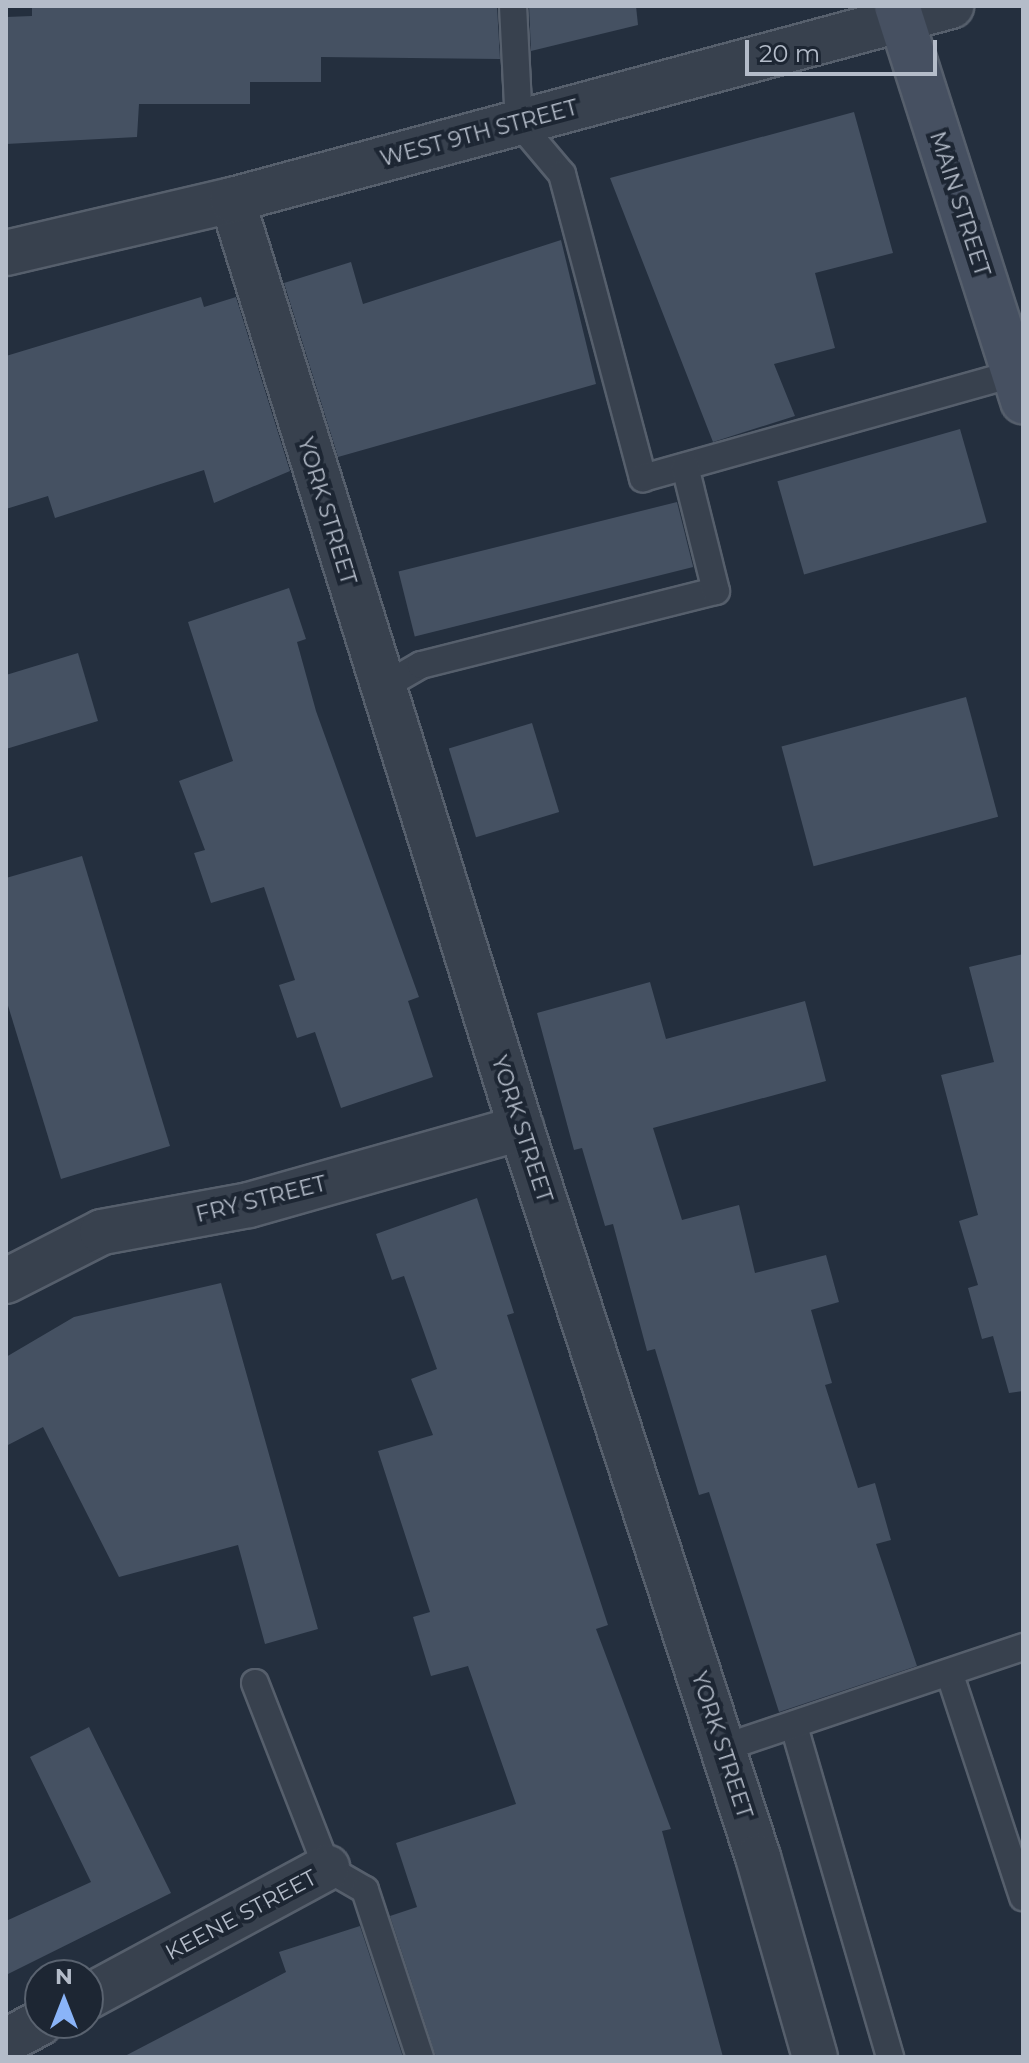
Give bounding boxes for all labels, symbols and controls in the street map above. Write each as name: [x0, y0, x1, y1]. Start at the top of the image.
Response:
scale bar: [749, 24, 941, 74]
text: 20 m: [759, 39, 820, 68]
street label: WEST 9TH STREET: [377, 94, 581, 172]
street label: MAIN STREET: [924, 128, 996, 280]
street label: YORK STREET: [292, 434, 362, 588]
street label: YORK STREET: [486, 1052, 558, 1206]
street label: FRY STREET: [193, 1170, 329, 1228]
street label: YORK STREET: [686, 1668, 758, 1822]
street label: KEENE STREET: [161, 1864, 321, 1966]
north arrow: [24, 1959, 104, 2039]
text: N: [55, 1963, 73, 1990]

